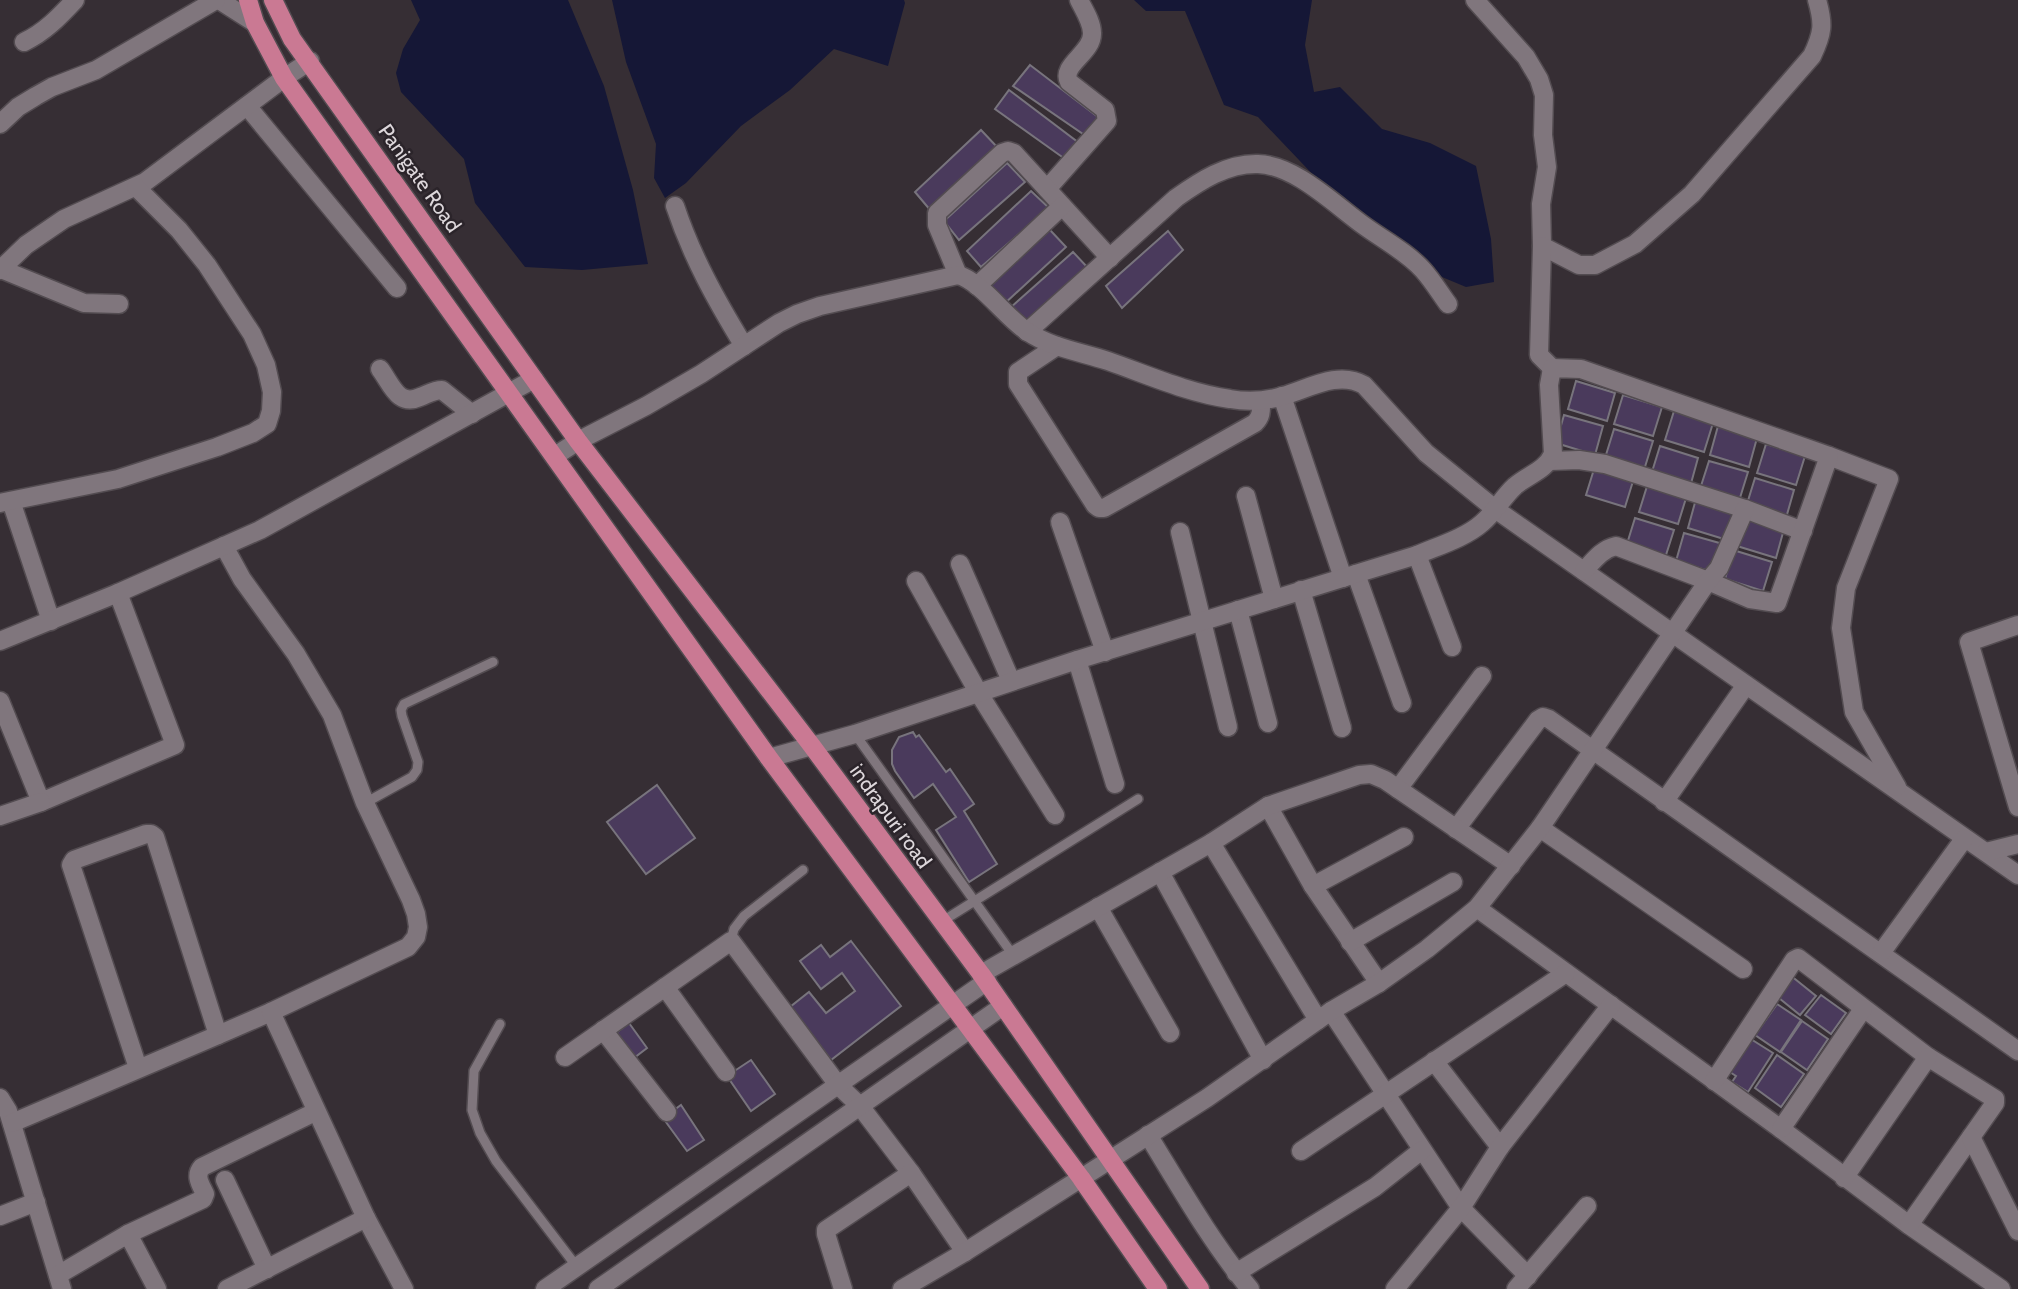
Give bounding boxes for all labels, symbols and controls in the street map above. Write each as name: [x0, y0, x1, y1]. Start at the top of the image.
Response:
street label: Panigate Road: [374, 119, 466, 237]
street label: indrapuri road: [845, 759, 937, 873]

